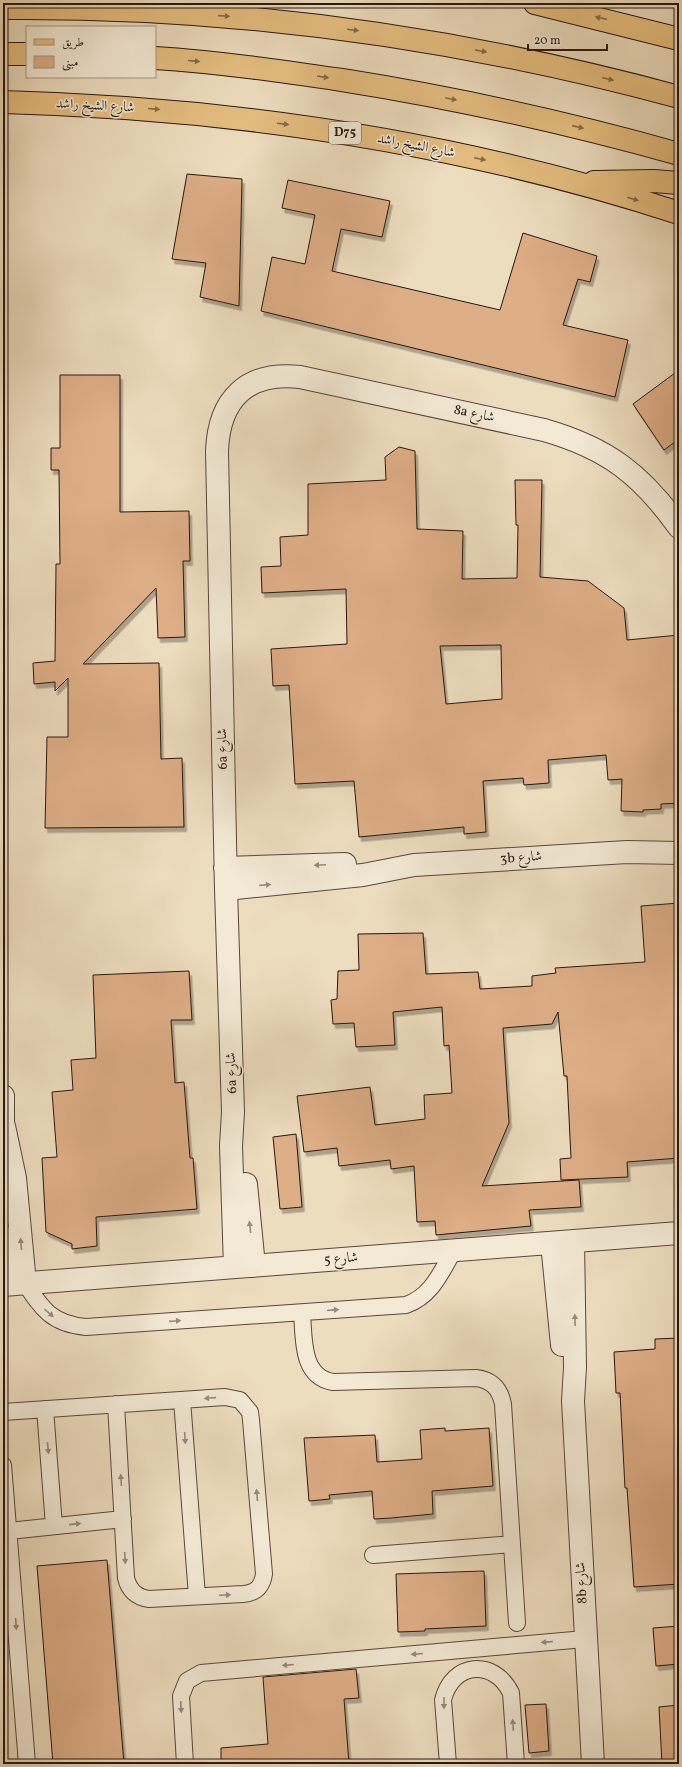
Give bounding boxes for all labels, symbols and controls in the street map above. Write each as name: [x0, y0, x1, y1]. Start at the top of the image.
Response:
one-way arrow: [218, 12, 230, 19]
one-way arrow: [594, 15, 607, 21]
legend: [26, 26, 156, 78]
one-way arrow: [347, 26, 359, 33]
scale bar: [528, 26, 607, 52]
text: 20 m: [534, 33, 561, 49]
text: طريق: [62, 35, 84, 51]
one-way arrow: [475, 48, 487, 54]
text: مبنى: [62, 55, 78, 71]
one-way arrow: [188, 58, 200, 65]
one-way arrow: [317, 74, 329, 80]
one-way arrow: [602, 76, 614, 82]
street label: شارع الشيخ راشد: [55, 94, 135, 120]
one-way arrow: [445, 97, 457, 103]
one-way arrow: [148, 106, 160, 112]
one-way arrow: [277, 121, 289, 127]
road number: D75: [329, 122, 361, 144]
one-way arrow: [572, 124, 584, 130]
street label: شارع الشيخ راشد: [375, 129, 457, 165]
one-way arrow: [474, 156, 486, 162]
one-way arrow: [627, 196, 639, 202]
street label: 8a شارع: [452, 400, 496, 429]
street label: 6a شارع: [213, 728, 234, 770]
street label: 3b شارع: [499, 847, 543, 870]
one-way arrow: [314, 861, 326, 868]
one-way arrow: [259, 882, 271, 888]
street label: 6a شارع: [222, 1052, 243, 1094]
one-way arrow: [247, 1221, 253, 1233]
one-way arrow: [18, 1238, 25, 1250]
street label: شارع 5: [323, 1248, 359, 1271]
one-way arrow: [327, 1307, 339, 1314]
one-way arrow: [43, 1309, 54, 1318]
one-way arrow: [571, 1314, 578, 1326]
one-way arrow: [169, 1318, 182, 1324]
one-way arrow: [204, 1394, 216, 1401]
one-way arrow: [182, 1432, 189, 1444]
one-way arrow: [45, 1442, 51, 1454]
one-way arrow: [117, 1474, 124, 1486]
one-way arrow: [254, 1489, 261, 1501]
one-way arrow: [69, 1521, 81, 1527]
one-way arrow: [122, 1552, 128, 1565]
street label: 8b شارع: [571, 1561, 594, 1604]
one-way arrow: [219, 1592, 232, 1598]
one-way arrow: [13, 1618, 20, 1630]
one-way arrow: [540, 1639, 553, 1646]
one-way arrow: [411, 1650, 423, 1657]
one-way arrow: [282, 1662, 294, 1669]
one-way arrow: [441, 1697, 447, 1710]
one-way arrow: [178, 1701, 184, 1714]
one-way arrow: [510, 1719, 517, 1731]

